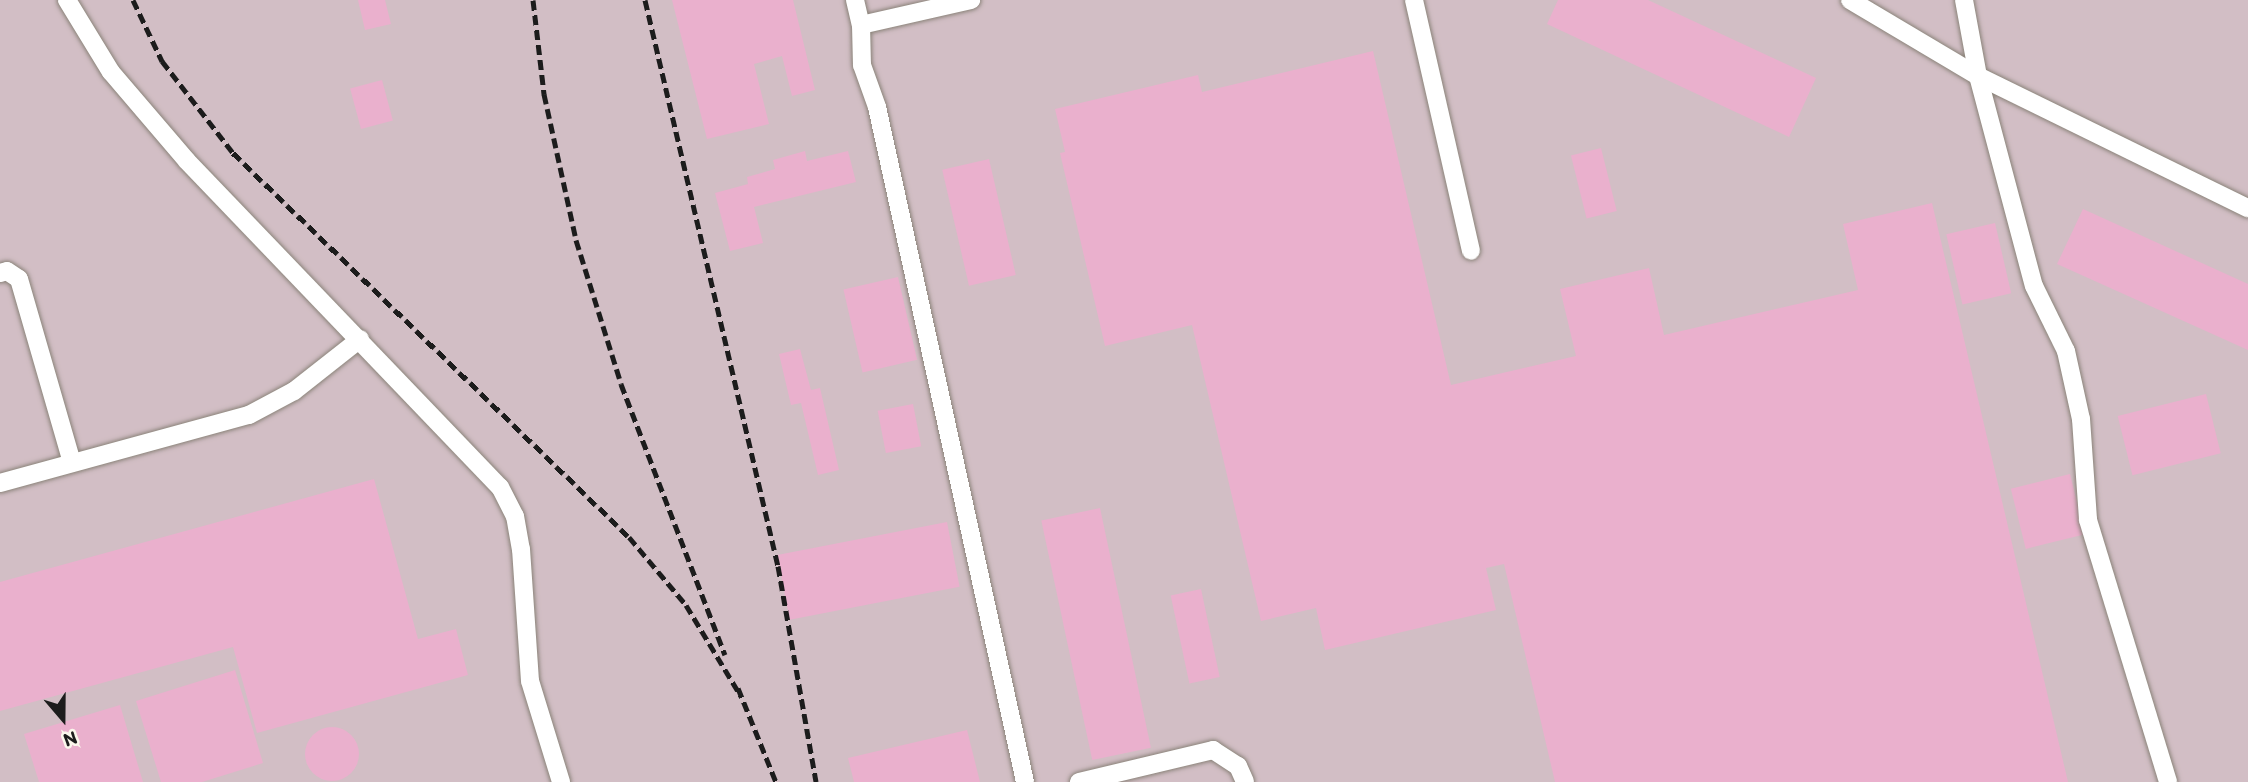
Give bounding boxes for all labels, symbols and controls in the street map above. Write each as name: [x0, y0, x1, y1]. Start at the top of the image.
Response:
north arrow: [28, 684, 98, 754]
text: N: [60, 726, 80, 752]

